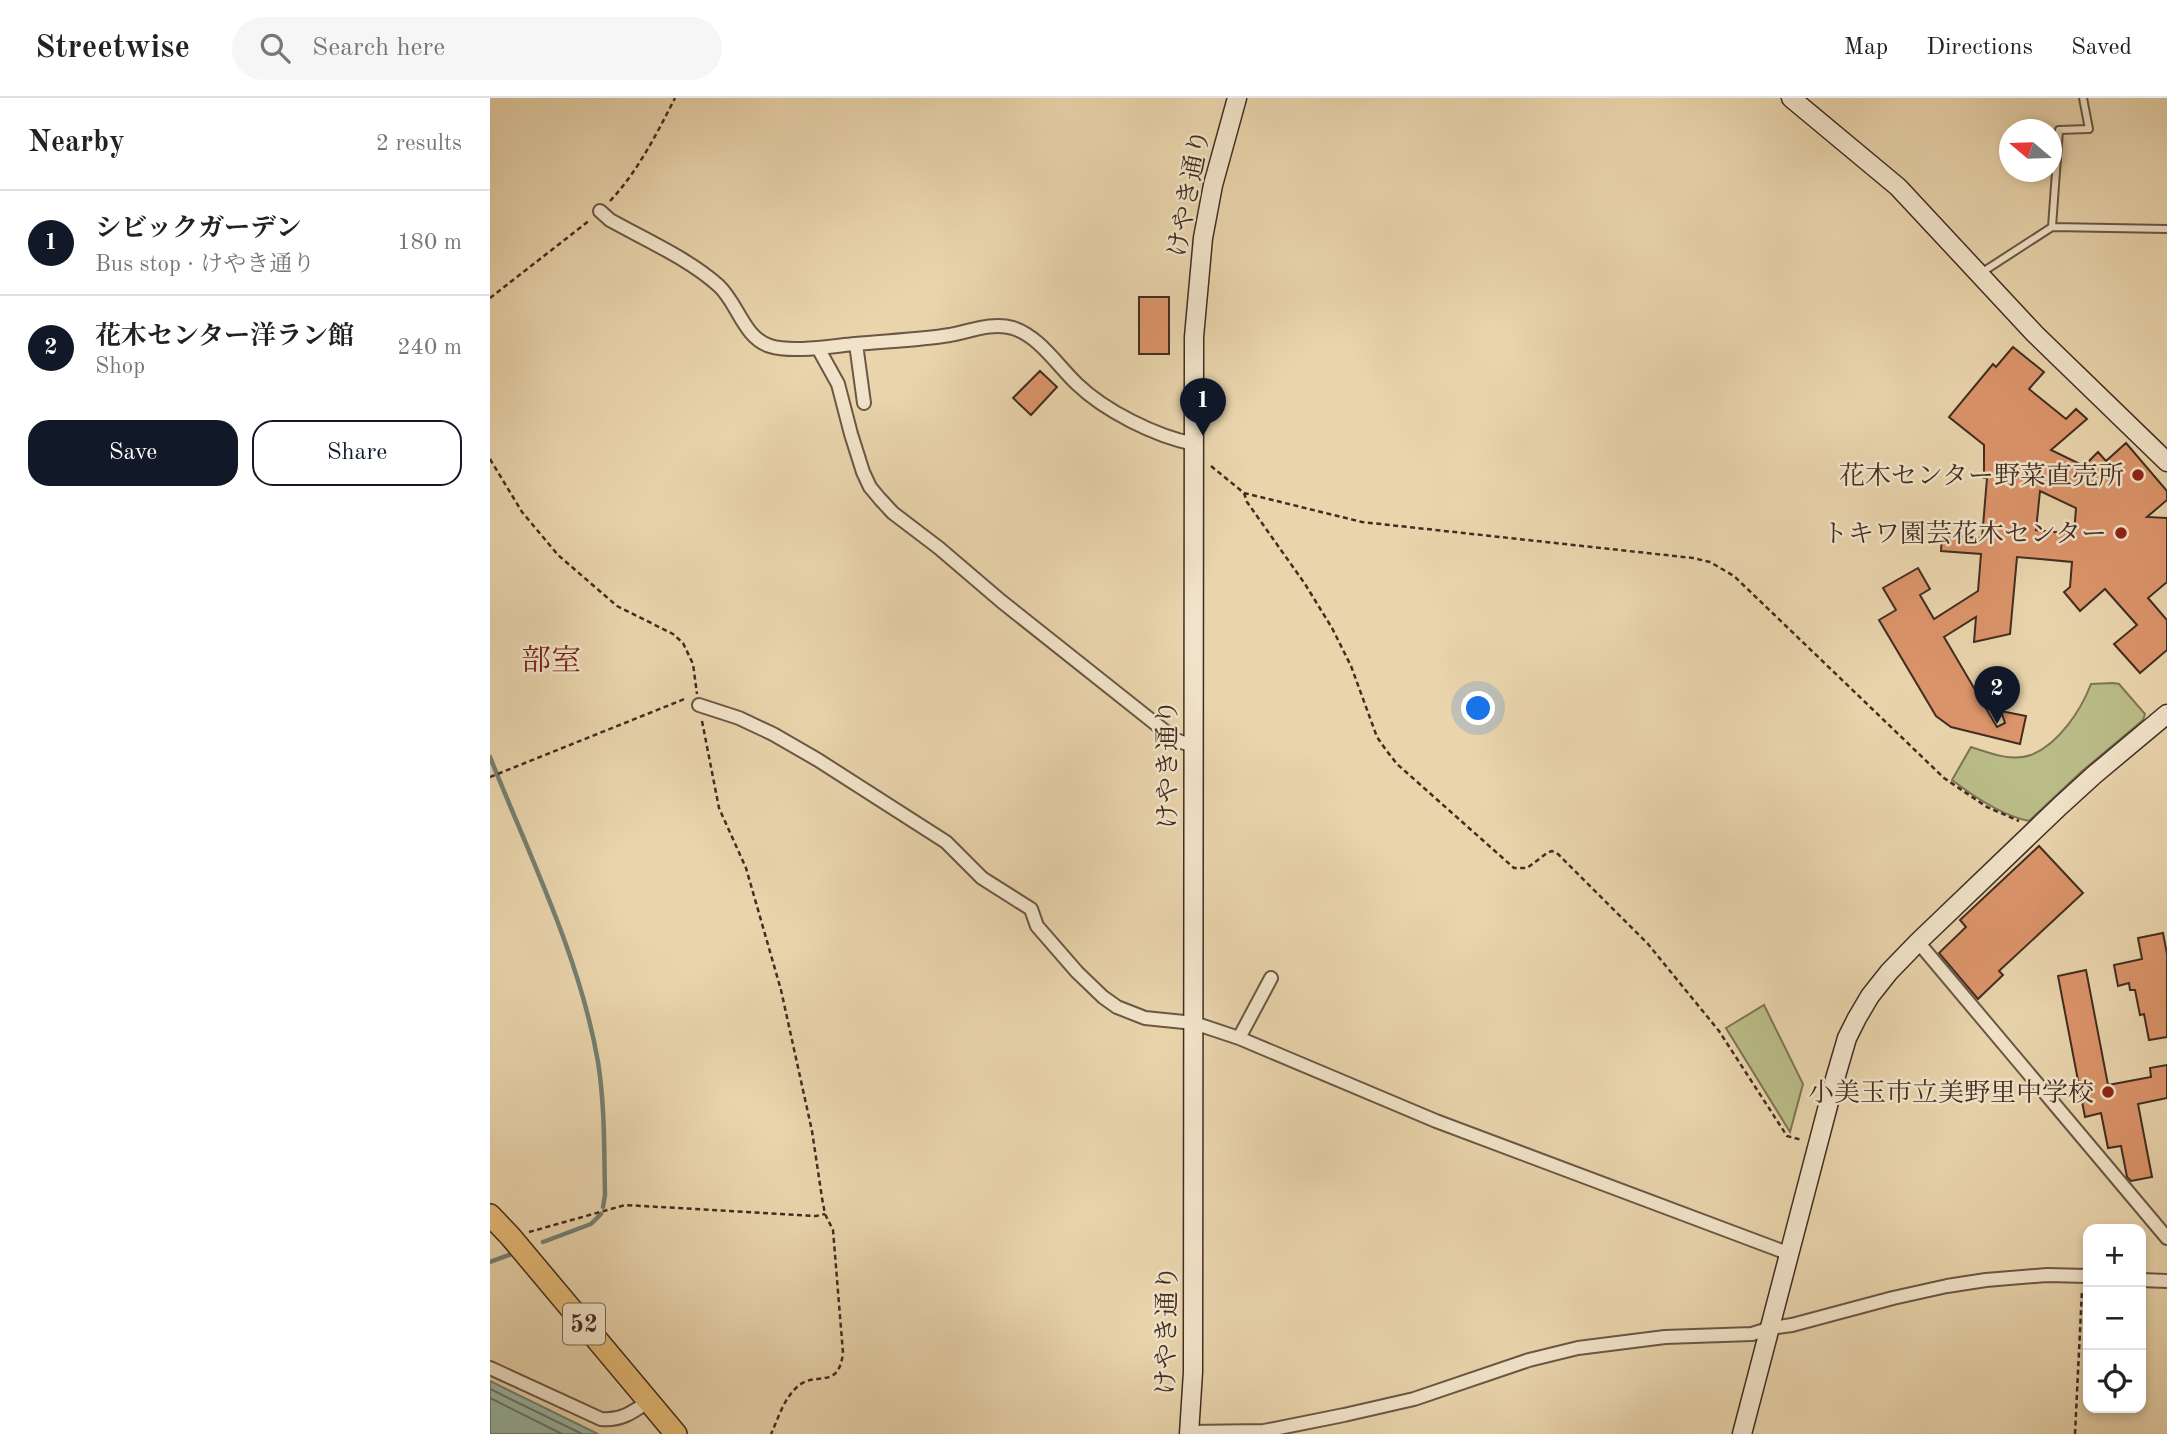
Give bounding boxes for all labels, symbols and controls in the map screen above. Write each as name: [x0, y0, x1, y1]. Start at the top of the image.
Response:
search box: [232, 17, 722, 80]
icon: search: [256, 29, 294, 67]
text: Streetwise: [35, 32, 190, 65]
text: Search here: [312, 35, 445, 61]
text: Map: [1844, 36, 1888, 60]
text: Directions: [1926, 36, 2033, 60]
text: Saved: [2071, 36, 2132, 60]
north arrow: [1999, 119, 2062, 182]
street label: けやき通り: [1163, 127, 1215, 260]
text: Nearby: [28, 128, 125, 158]
text: 2 results: [376, 132, 462, 155]
text: シビックガーデン: [95, 216, 301, 242]
text: 1: [44, 231, 58, 254]
text: 180 m: [397, 231, 462, 254]
text: Bus stop · けやき通り: [95, 253, 315, 276]
text: 花木センター洋ラン館: [95, 324, 354, 350]
text: 2: [44, 336, 58, 359]
text: 240 m: [397, 336, 462, 359]
text: Shop: [95, 355, 145, 378]
pin: 1: [1180, 378, 1226, 436]
button: Save: [28, 420, 238, 486]
button: Share: [252, 420, 462, 486]
place label: 花木センター野菜直売所: [1839, 462, 2124, 490]
marker: 花木センター野菜直売所: [2130, 467, 2146, 483]
place label: トキワ園芸花木センター: [1822, 520, 2107, 548]
marker: トキワ園芸花木センター: [2113, 525, 2129, 541]
district label: 部室: [521, 644, 581, 677]
pin: 2: [1974, 666, 2020, 724]
your location: [1461, 691, 1495, 725]
street label: けやき通り: [1154, 699, 1182, 829]
place label: 小美玉市立美野里中学校: [1808, 1079, 2094, 1107]
marker: 小美玉市立美野里中学校: [2100, 1084, 2116, 1100]
map controls: [2083, 1224, 2146, 1413]
button: +: [2083, 1224, 2146, 1287]
street label: けやき通り: [1152, 1265, 1182, 1395]
button: −: [2083, 1287, 2146, 1350]
road number: 52: [563, 1304, 605, 1344]
button: locate: [2083, 1350, 2146, 1413]

